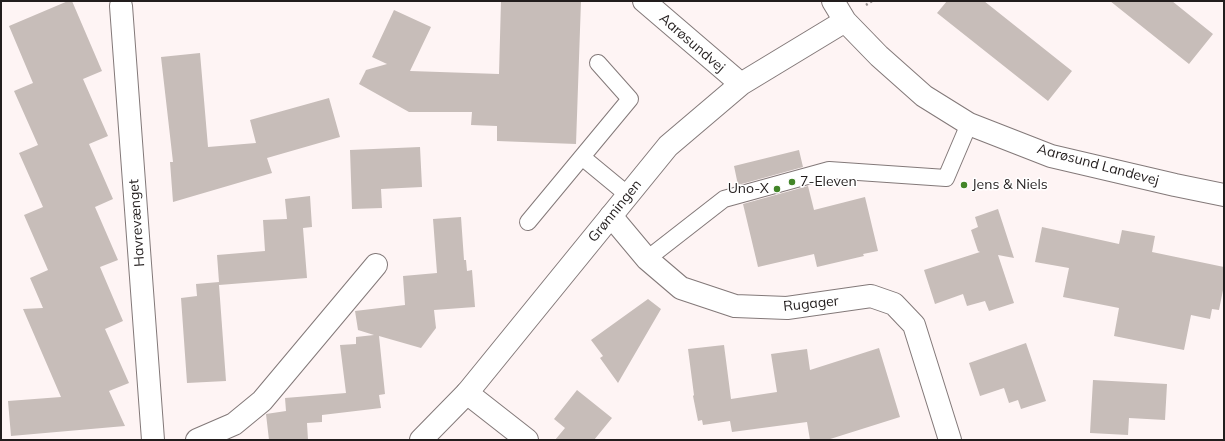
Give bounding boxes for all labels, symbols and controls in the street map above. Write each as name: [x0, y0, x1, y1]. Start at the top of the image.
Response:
street label: Aarøsundvej: [656, 10, 728, 76]
street label: Aarøsund Landevej: [1035, 141, 1161, 189]
place label: 7-Eleven: [800, 174, 857, 190]
street label: Grønningen: [585, 176, 645, 246]
marker: 7-Eleven: [787, 177, 797, 187]
place label: Jens & Niels: [972, 177, 1048, 193]
street label: Havrevænget: [126, 179, 148, 267]
marker: Jens & Niels: [959, 180, 969, 190]
place label: Uno-X: [728, 181, 769, 197]
marker: Uno-X: [772, 184, 782, 194]
street label: Rugager: [782, 293, 840, 315]

